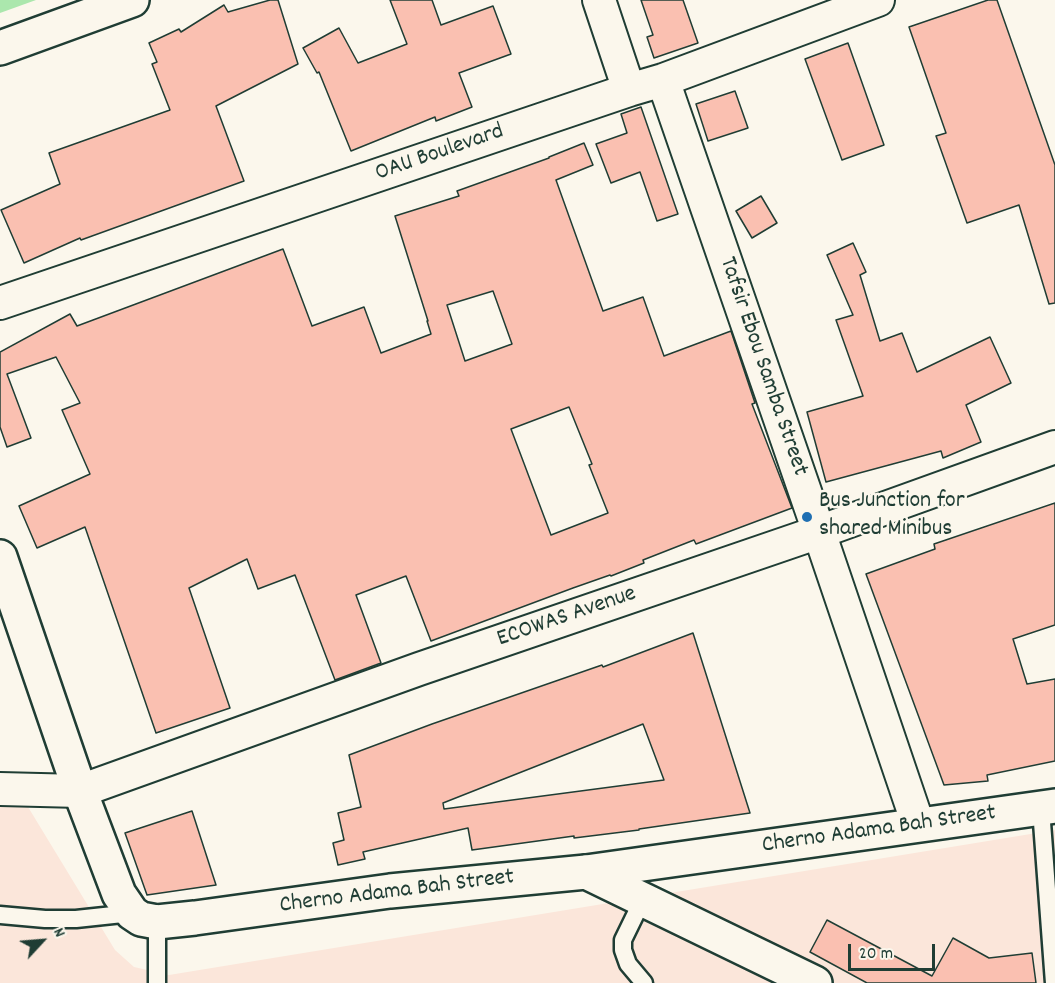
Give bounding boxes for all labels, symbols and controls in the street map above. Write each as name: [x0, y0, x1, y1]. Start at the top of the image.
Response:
street label: OAU Boulevard: [372, 119, 508, 189]
street label: Tafsir Ebou Samba Street: [711, 254, 813, 480]
place label: Bus Junction for shared Minibus: [819, 489, 965, 545]
marker: Bus Junction for shared Minibus: [800, 510, 814, 524]
street label: ECOWAS Avenue: [494, 581, 640, 655]
street label: Cherno Adama Bah Street: [760, 800, 998, 862]
street label: Cherno Adama Bah Street: [278, 864, 516, 922]
north arrow: [12, 911, 72, 971]
text: N: [47, 924, 71, 941]
scale bar: [851, 932, 938, 970]
text: 20 m: [859, 942, 893, 967]

